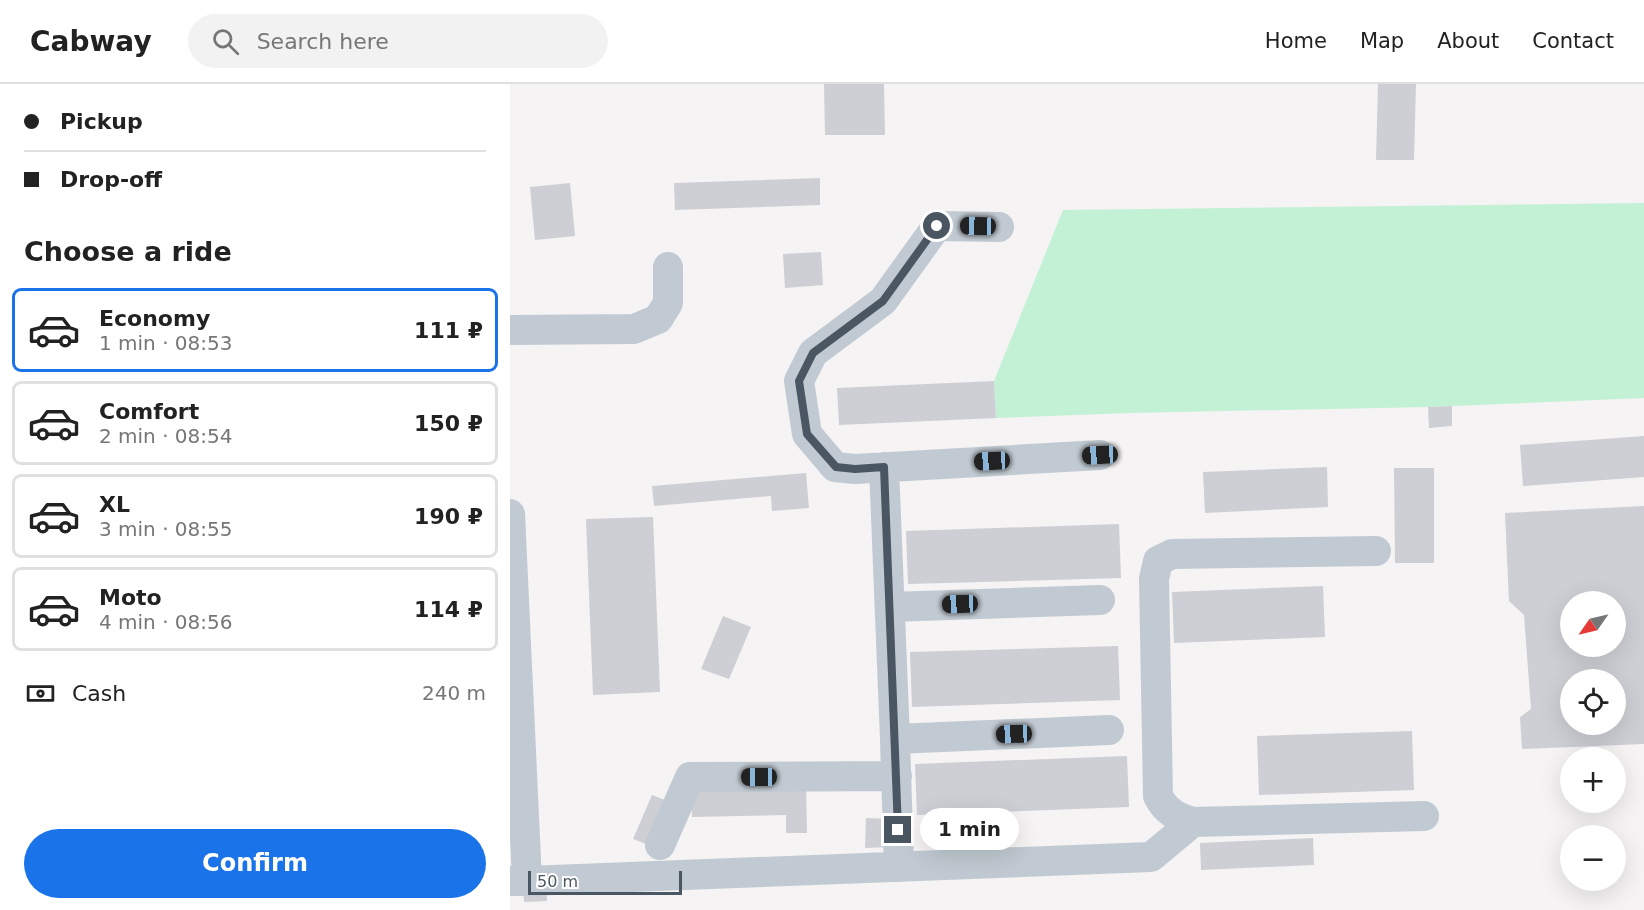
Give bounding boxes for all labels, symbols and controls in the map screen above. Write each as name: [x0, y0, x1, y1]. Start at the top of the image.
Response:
search box: [188, 14, 608, 68]
text: Cabway: [30, 25, 152, 58]
icon: search: [209, 25, 242, 58]
text: Search here: [257, 29, 389, 54]
text: Home: [1265, 29, 1327, 53]
text: Map: [1360, 29, 1404, 53]
text: About: [1437, 29, 1499, 53]
text: Contact: [1532, 29, 1614, 53]
text: Pickup: [60, 109, 143, 134]
text: Drop-off: [60, 167, 162, 192]
route start: [923, 212, 950, 239]
car: [960, 217, 996, 235]
text: Choose a ride: [24, 236, 232, 267]
icon: car: [27, 303, 81, 357]
text: Economy: [99, 306, 210, 331]
text: 111 ₽: [414, 318, 483, 343]
text: 1 min · 08:53: [99, 331, 233, 355]
icon: car: [27, 396, 81, 450]
text: Comfort: [99, 399, 199, 424]
text: 150 ₽: [414, 411, 483, 436]
text: 2 min · 08:54: [99, 424, 233, 448]
car: [1082, 445, 1118, 465]
car: [974, 451, 1010, 471]
icon: car: [27, 489, 81, 543]
text: XL: [99, 492, 130, 517]
text: 190 ₽: [414, 504, 483, 529]
text: 3 min · 08:55: [99, 517, 233, 541]
icon: car: [27, 582, 81, 636]
text: Moto: [99, 585, 162, 610]
north arrow: [1560, 591, 1626, 657]
map controls: [1560, 591, 1626, 891]
car: [942, 594, 978, 614]
text: 114 ₽: [414, 597, 483, 622]
text: 4 min · 08:56: [99, 610, 233, 634]
button: locate: [1560, 669, 1626, 735]
icon: cash: [24, 677, 57, 710]
text: Cash: [72, 681, 126, 706]
text: 240 m: [422, 681, 486, 705]
car: [996, 724, 1032, 744]
button: +: [1560, 747, 1626, 813]
car: [741, 768, 777, 786]
callout: 1 min: [919, 809, 1018, 851]
route end: [884, 816, 911, 843]
text: 1 min: [938, 817, 1001, 841]
button: −: [1560, 825, 1626, 891]
button: Confirm: [24, 829, 486, 898]
scale bar: [528, 868, 682, 896]
text: 50 m: [537, 872, 578, 891]

